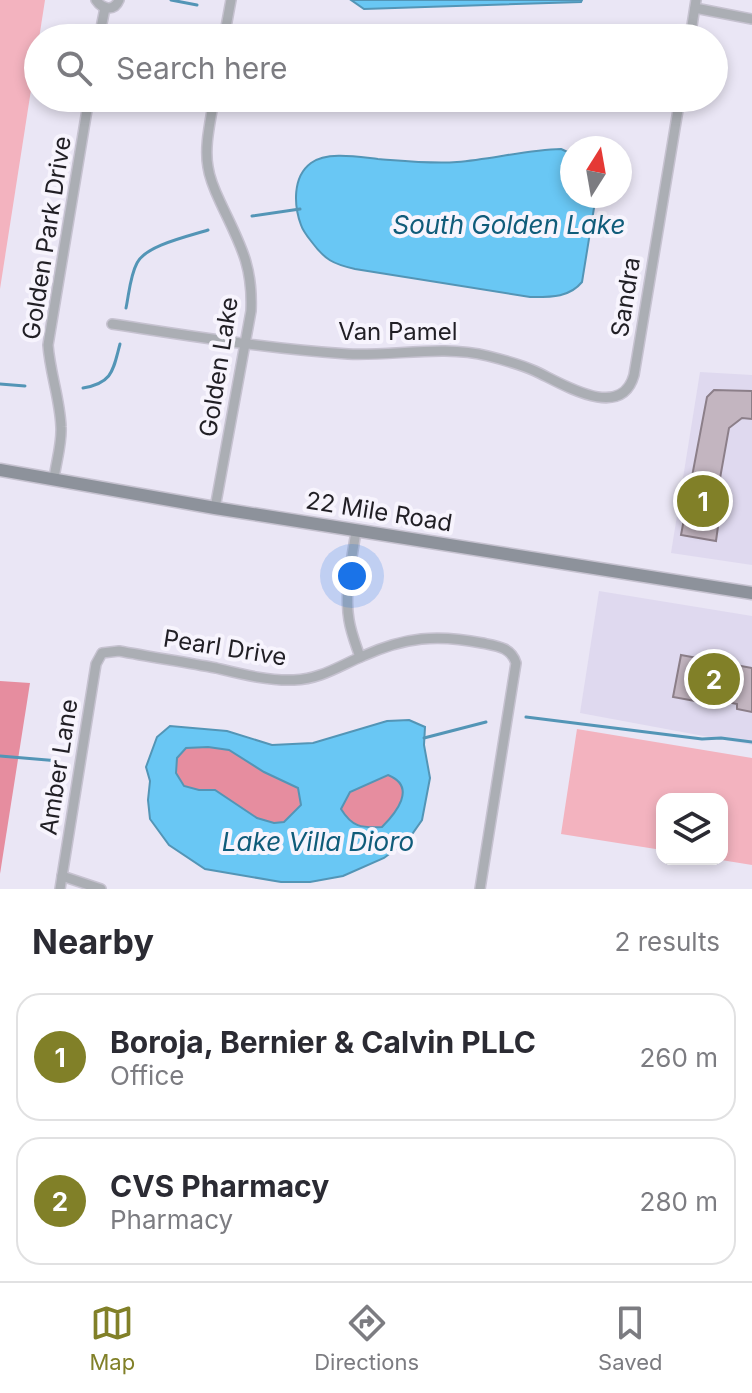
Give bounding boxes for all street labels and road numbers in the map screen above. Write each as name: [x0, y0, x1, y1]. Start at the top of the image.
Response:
street label: Golden Park Drive: [16, 134, 77, 342]
street label: Sandra: [605, 255, 646, 339]
street label: Golden Lake: [193, 295, 244, 439]
street label: Van Pamel: [338, 317, 458, 346]
street label: 22 Mile Road: [304, 486, 454, 537]
street label: Pearl Drive: [161, 623, 289, 672]
street label: Amber Lane: [33, 697, 84, 837]

